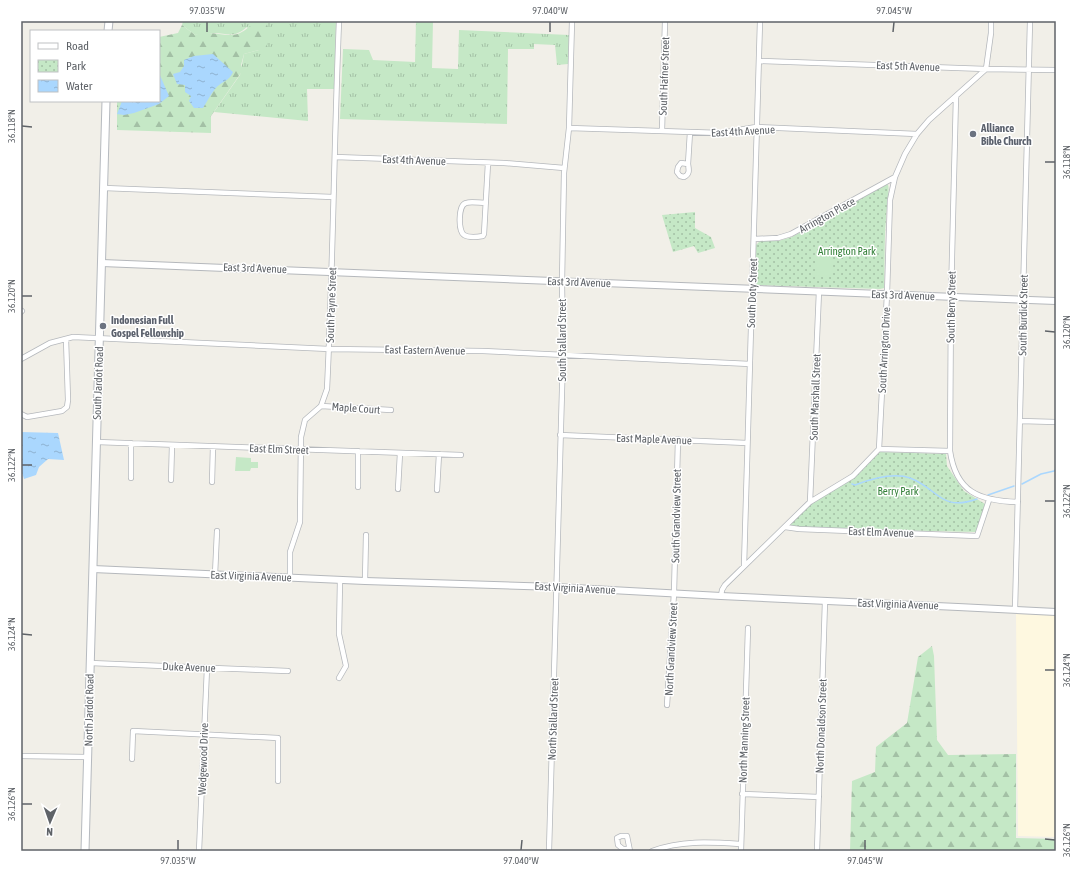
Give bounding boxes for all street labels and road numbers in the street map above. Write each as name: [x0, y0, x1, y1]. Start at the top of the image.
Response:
street label: South Hafner Street: [657, 36, 671, 116]
street label: East 5th Avenue: [876, 59, 940, 73]
street label: East 4th Avenue: [711, 123, 775, 139]
street label: East 4th Avenue: [382, 153, 446, 167]
street label: Arrington Place: [797, 195, 857, 235]
street label: South Doty Street: [745, 258, 759, 328]
street label: East 3rd Avenue: [223, 261, 287, 275]
street label: South Payne Street: [324, 267, 338, 343]
street label: South Berry Street: [944, 271, 958, 343]
street label: South Burdick Street: [1016, 274, 1030, 356]
street label: East 3rd Avenue: [547, 275, 611, 289]
street label: East 3rd Avenue: [871, 288, 935, 302]
street label: South Stallard Street: [556, 298, 568, 382]
street label: South Arrington Drive: [876, 307, 892, 393]
street label: East Eastern Avenue: [385, 343, 465, 357]
street label: South Jardot Road: [91, 346, 105, 420]
street label: South Marshall Street: [807, 353, 823, 441]
street label: Maple Court: [331, 400, 381, 416]
street label: East Maple Avenue: [616, 432, 692, 446]
street label: East Elm Street: [249, 442, 309, 456]
street label: South Grandview Street: [669, 469, 683, 563]
street label: East Elm Avenue: [848, 525, 914, 539]
street label: East Virginia Avenue: [210, 569, 292, 583]
street label: East Virginia Avenue: [534, 580, 616, 596]
street label: East Virginia Avenue: [857, 597, 939, 611]
street label: North Grandview Street: [663, 602, 679, 696]
street label: Duke Avenue: [162, 660, 216, 674]
street label: North Jardot Road: [82, 674, 96, 746]
street label: North Stallard Street: [546, 677, 560, 761]
street label: North Donaldson Street: [813, 678, 829, 774]
street label: North Manning Street: [736, 697, 752, 783]
street label: Wedgewood Drive: [196, 723, 210, 795]

